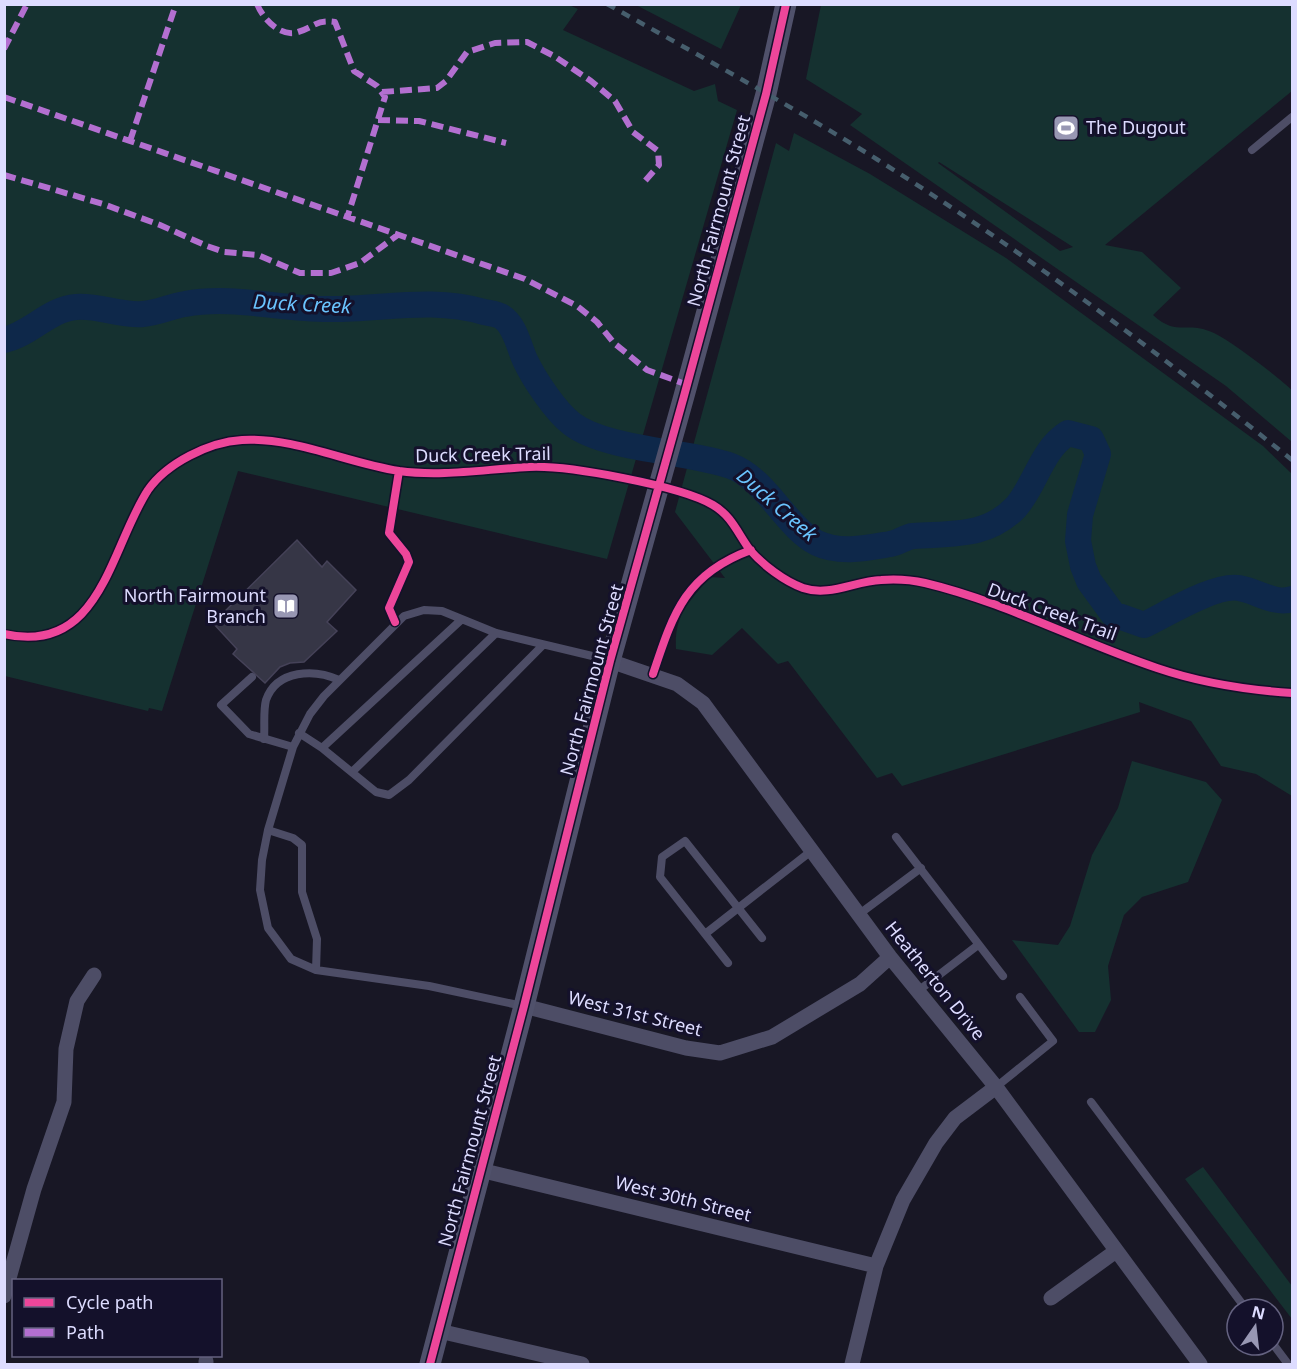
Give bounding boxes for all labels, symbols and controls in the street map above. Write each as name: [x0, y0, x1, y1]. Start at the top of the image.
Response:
street label: North Fairmount Street: [681, 112, 755, 309]
sports icon: The Dugout: [1051, 113, 1081, 143]
place label: The Dugout: [1086, 115, 1186, 139]
water label: Duck Creek: [252, 287, 353, 320]
street label: Duck Creek Trail: [415, 441, 551, 467]
water label: Duck Creek: [731, 462, 824, 548]
street label: Duck Creek Trail: [984, 577, 1120, 646]
street label: North Fairmount Street: [554, 581, 628, 778]
place label: North Fairmount Branch: [124, 583, 266, 628]
library icon: North Fairmount Branch: [271, 591, 301, 621]
street label: Heatherton Drive: [880, 916, 991, 1045]
street label: West 31st Street: [566, 985, 705, 1041]
street label: North Fairmount Street: [432, 1052, 506, 1249]
street label: West 30th Street: [613, 1170, 754, 1227]
legend: [12, 1279, 222, 1357]
text: Cycle path: [66, 1290, 153, 1314]
north arrow: [1225, 1297, 1285, 1357]
text: N: [1250, 1300, 1268, 1325]
text: Path: [66, 1320, 105, 1344]

